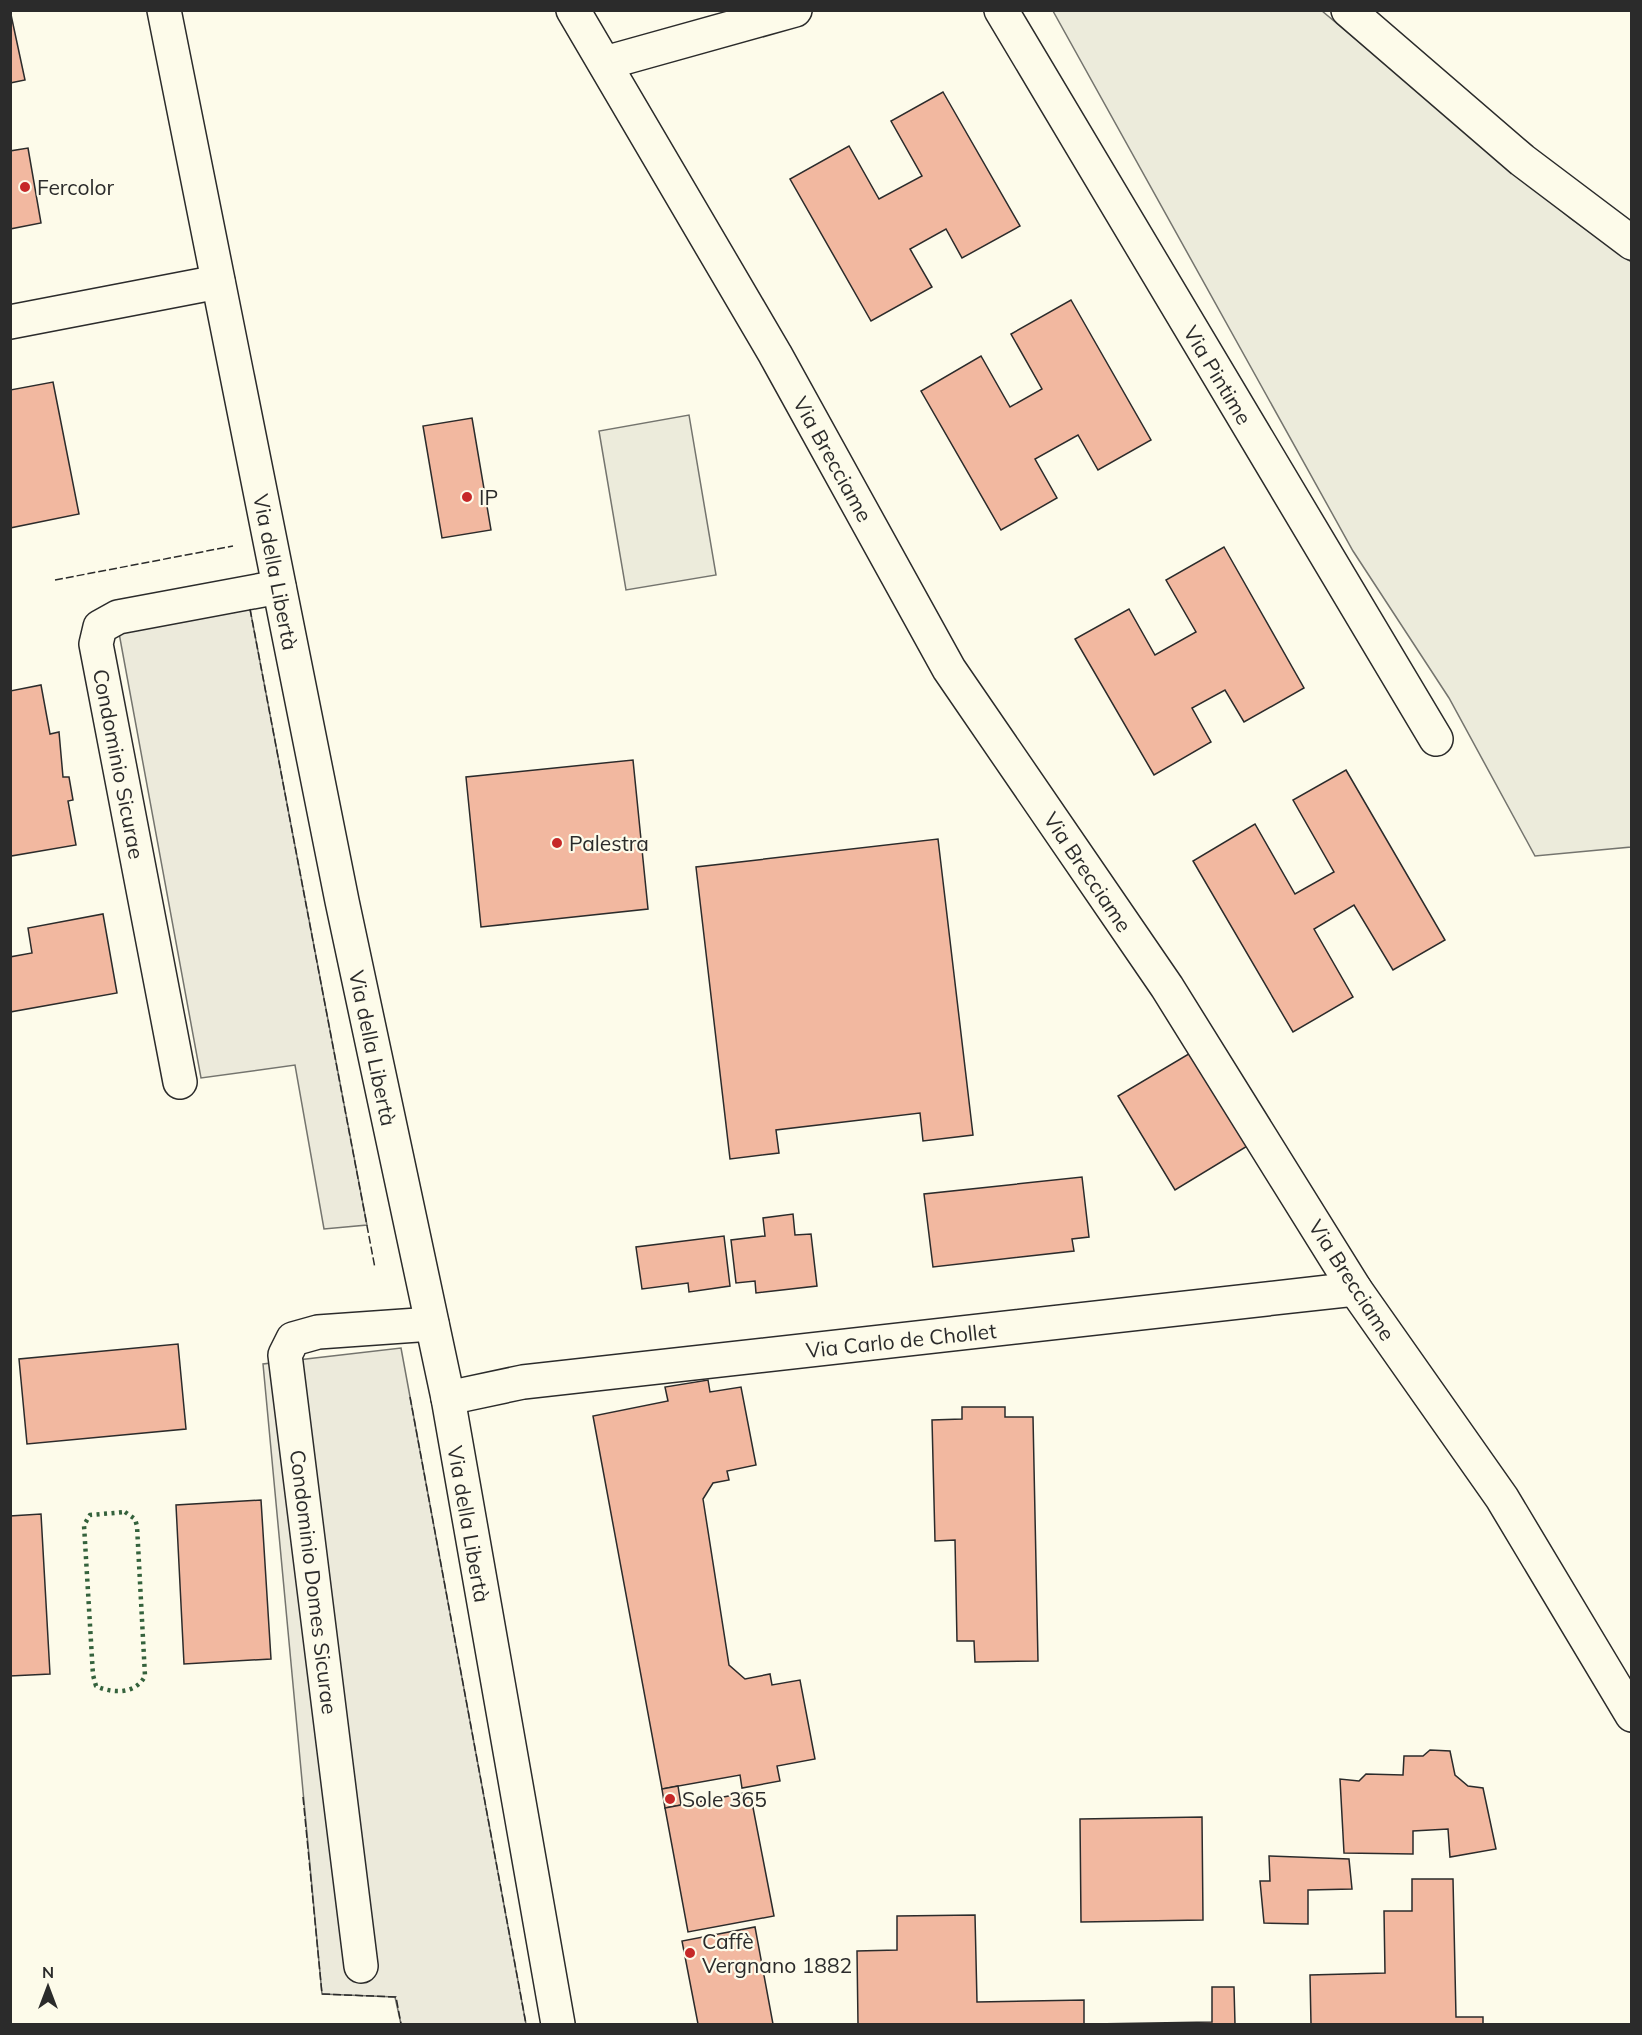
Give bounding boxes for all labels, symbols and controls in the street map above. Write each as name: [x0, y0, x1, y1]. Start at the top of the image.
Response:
place label: Fercolor: [37, 174, 114, 200]
marker: Fercolor: [18, 180, 32, 194]
street label: Via Pintime: [1178, 321, 1258, 429]
street label: Via Brecciame: [788, 392, 878, 526]
place label: IP: [479, 484, 498, 510]
marker: IP: [460, 490, 474, 504]
street label: Via della Libertà: [248, 492, 304, 652]
street label: Condominio Sicurae: [88, 667, 150, 861]
street label: Via Brecciame: [1038, 807, 1138, 937]
place label: Palestra: [569, 830, 649, 856]
marker: Palestra: [550, 836, 564, 850]
street label: Via della Libertà: [344, 968, 402, 1128]
street label: Via Brecciame: [1303, 1215, 1401, 1345]
street label: Via Carlo de Chollet: [804, 1317, 998, 1363]
street label: Via della Libertà: [442, 1444, 496, 1604]
street label: Condominio Domes Sicurae: [285, 1448, 343, 1716]
place label: Sole 365: [682, 1786, 767, 1812]
marker: Sole 365: [663, 1792, 677, 1806]
place label: Caffè Vergnano 1882: [702, 1928, 852, 1978]
marker: Caffè Vergnano 1882: [683, 1946, 697, 1960]
north arrow: [18, 1957, 78, 2017]
text: N: [42, 1962, 54, 1982]

